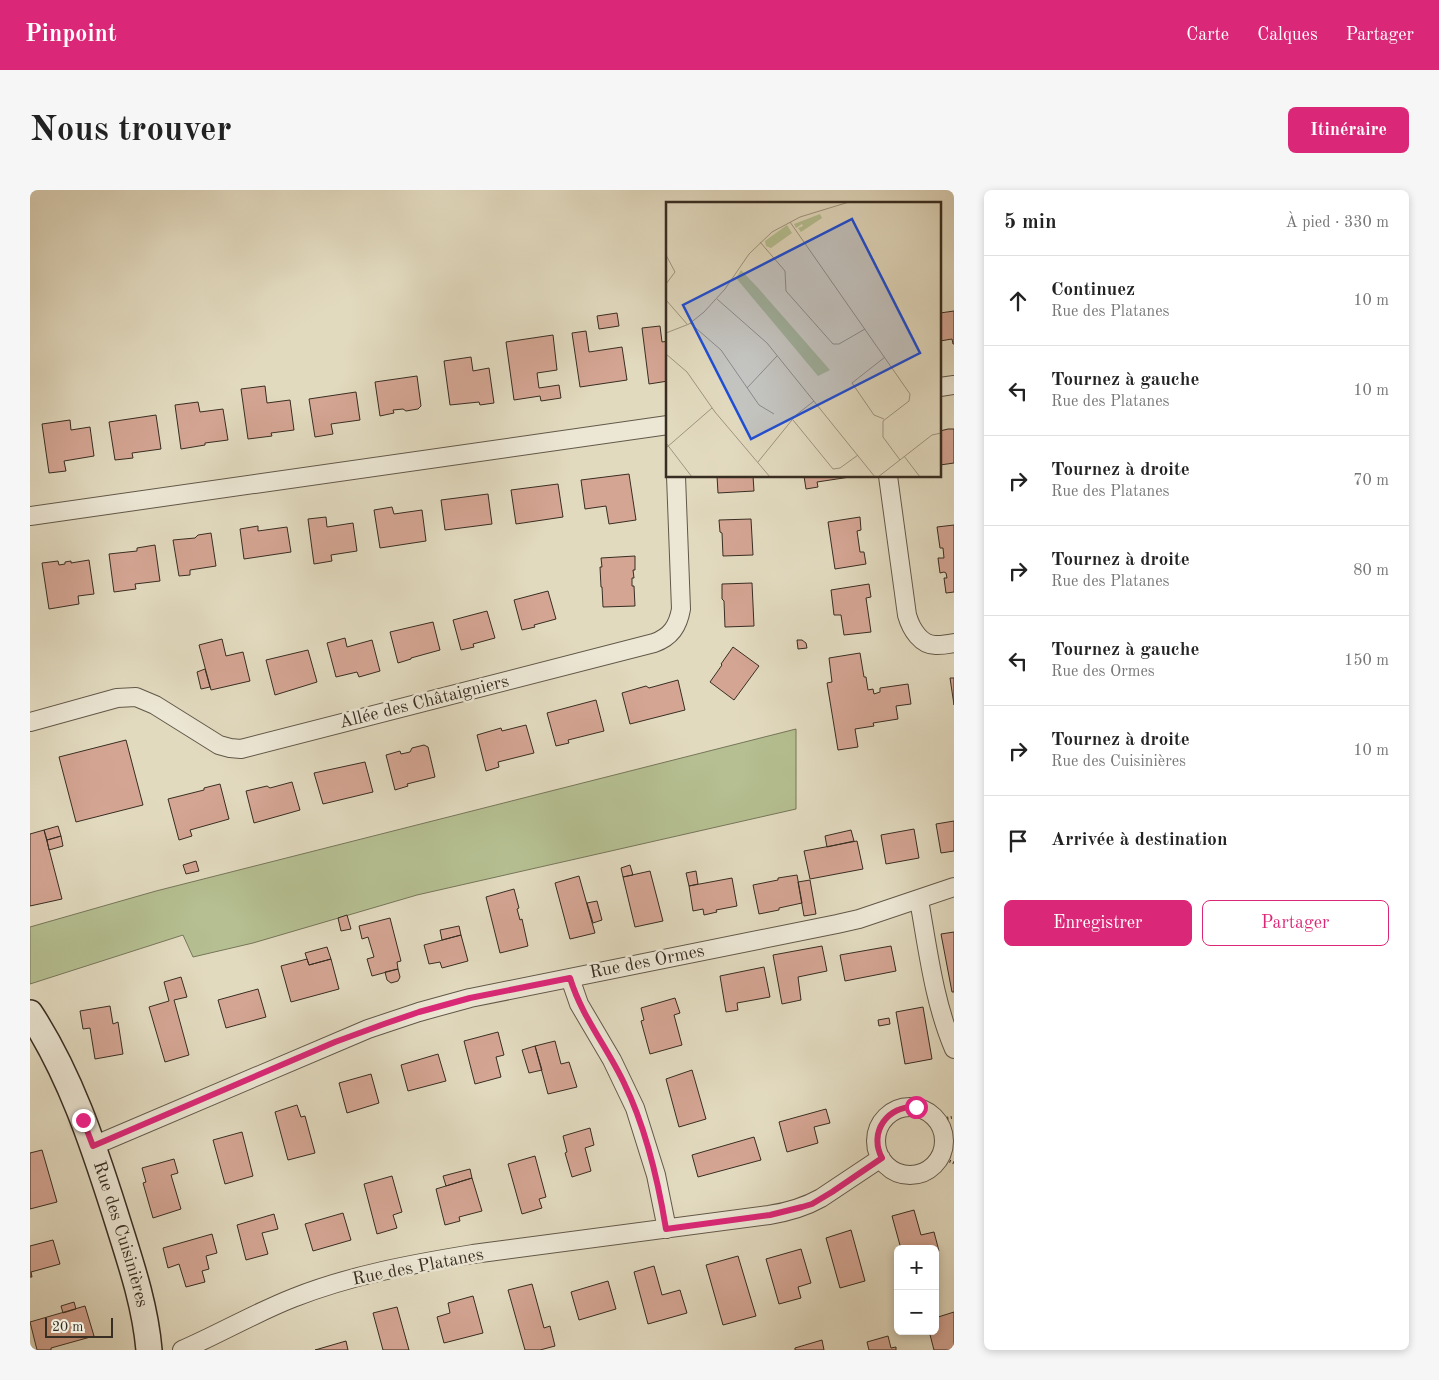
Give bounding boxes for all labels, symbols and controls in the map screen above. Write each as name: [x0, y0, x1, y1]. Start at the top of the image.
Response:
text: Pinpoint: [25, 23, 117, 47]
text: Carte: [1186, 26, 1229, 44]
text: Calques: [1257, 26, 1318, 44]
text: Partager: [1346, 26, 1414, 44]
button: Itinéraire: [1288, 107, 1409, 153]
text: Nous trouver: [30, 113, 232, 148]
inset map: [666, 202, 942, 478]
text: 5 min: [1004, 212, 1057, 233]
text: À pied · 330 m: [1286, 215, 1389, 231]
text: Continuez: [1051, 281, 1135, 300]
icon: ahead: [1004, 287, 1032, 315]
text: 10 m: [1353, 293, 1389, 309]
text: Rue des Platanes: [1051, 304, 1170, 320]
text: Tournez à gauche: [1051, 371, 1199, 390]
icon: left: [1004, 377, 1032, 405]
text: 10 m: [1353, 383, 1389, 399]
text: Rue des Platanes: [1051, 394, 1170, 410]
text: Tournez à droite: [1051, 461, 1190, 480]
icon: right: [1004, 467, 1032, 495]
text: 70 m: [1353, 473, 1389, 489]
text: Rue des Platanes: [1051, 484, 1170, 500]
text: Tournez à droite: [1051, 551, 1190, 570]
icon: right: [1004, 557, 1032, 585]
text: 80 m: [1353, 563, 1389, 579]
text: Rue des Platanes: [1051, 574, 1170, 590]
text: Tournez à gauche: [1051, 641, 1199, 660]
icon: left: [1004, 647, 1032, 675]
text: 150 m: [1344, 653, 1389, 669]
text: Rue des Ormes: [1051, 664, 1155, 680]
street label: Allée des Châtaigniers: [337, 672, 511, 732]
text: Tournez à droite: [1051, 731, 1190, 750]
icon: right: [1004, 737, 1032, 765]
text: 10 m: [1353, 743, 1389, 759]
text: Rue des Cuisinières: [1051, 754, 1186, 770]
icon: arrive: [1004, 827, 1032, 855]
text: Arrivée à destination: [1051, 831, 1227, 850]
button: Enregistrer: [1004, 900, 1192, 946]
button: Partager: [1202, 900, 1389, 946]
street label: Rue des Ormes: [588, 942, 706, 982]
route start: [905, 1096, 928, 1119]
route end: [72, 1109, 95, 1132]
street label: Rue des Cuisinières: [90, 1159, 151, 1309]
street label: Rue des Platanes: [351, 1245, 485, 1289]
map controls: [894, 1245, 939, 1335]
button: +: [894, 1245, 939, 1290]
button: −: [894, 1290, 939, 1335]
scale bar: [45, 1315, 112, 1338]
text: 20 m: [52, 1320, 83, 1334]

